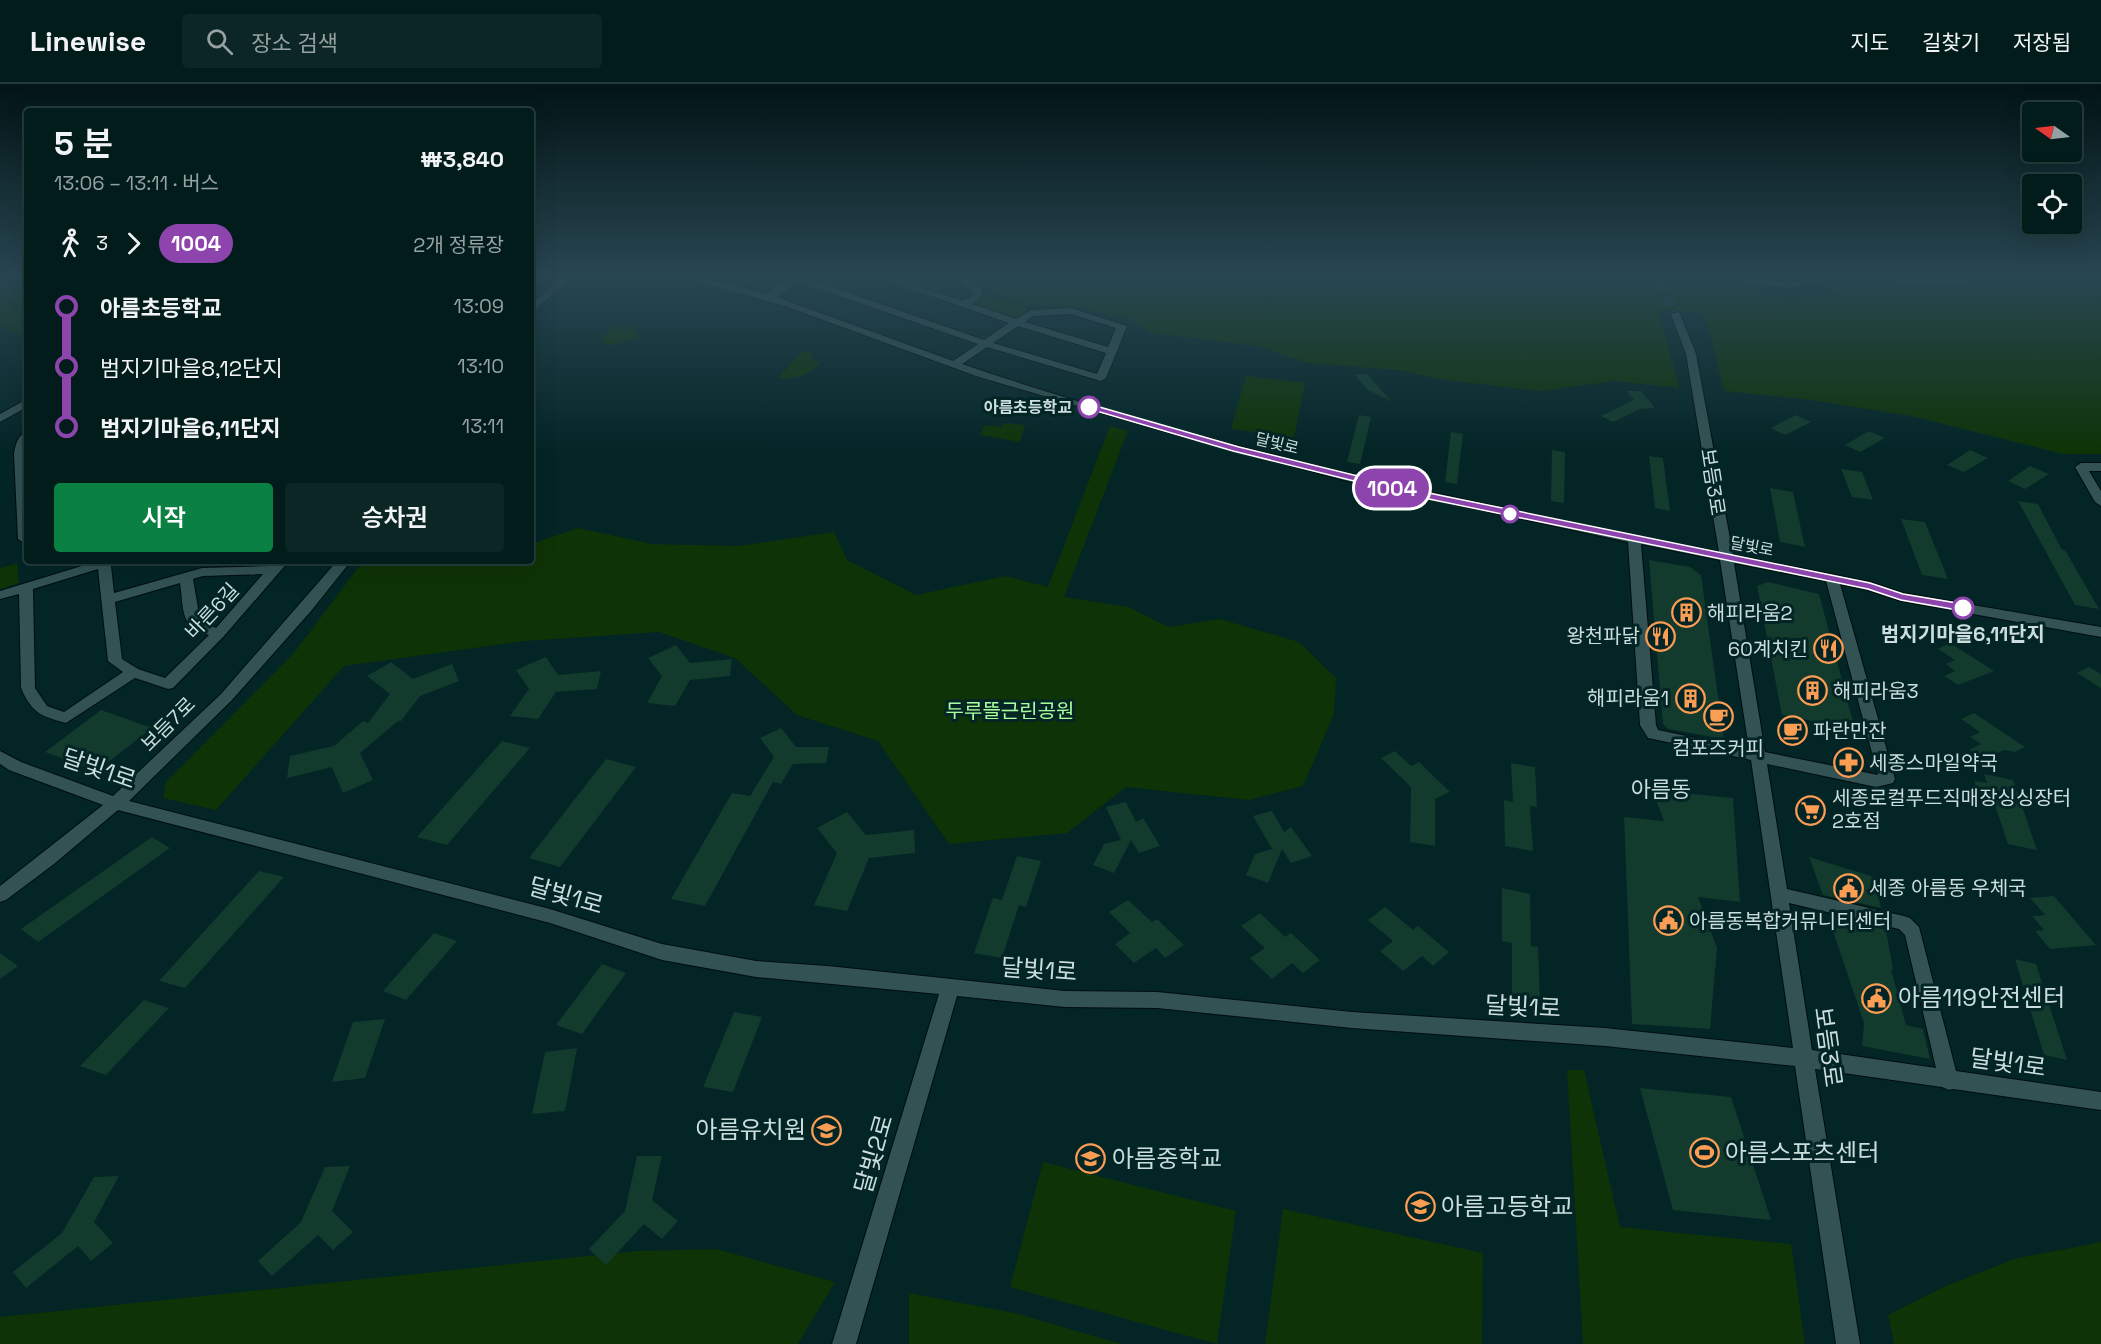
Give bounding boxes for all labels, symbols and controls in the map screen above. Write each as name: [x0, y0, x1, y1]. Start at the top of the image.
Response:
search box: [182, 14, 602, 68]
text: Linewise: [30, 23, 146, 59]
icon: search: [203, 25, 236, 58]
text: 장소 검색: [251, 29, 338, 57]
text: 지도: [1850, 29, 1889, 56]
text: 길찾기: [1922, 29, 1980, 56]
text: 저장됨: [2013, 29, 2071, 56]
north arrow: [2022, 102, 2082, 162]
map controls: [2022, 102, 2082, 234]
text: 5 분: [54, 123, 113, 165]
text: ₩3,840: [420, 145, 504, 173]
text: 13:06 – 13:11 · 버스: [54, 170, 219, 196]
button: locate: [2022, 174, 2082, 234]
icon: walk: [54, 227, 87, 260]
icon: forward: [117, 227, 150, 260]
text: 3: [96, 230, 108, 256]
text: 1004: [171, 230, 221, 257]
text: 2개 정류장: [413, 232, 504, 258]
text: 13:09: [453, 293, 504, 319]
text: 아름초등학교: [100, 294, 221, 322]
text: 13:10: [457, 353, 504, 379]
text: 범지기마을8,12단지: [100, 354, 282, 382]
marker: 아름초등학교: [1078, 396, 1100, 418]
place label: 아름초등학교: [984, 397, 1072, 418]
text: 13:11: [462, 413, 504, 439]
text: 범지기마을6,11단지: [100, 414, 280, 442]
street label: 달빛로: [1253, 428, 1301, 459]
street label: 보듬3로: [1695, 447, 1731, 517]
line badge: 1004: [1350, 468, 1434, 508]
text: 1004: [1367, 475, 1417, 502]
button: 시작: [54, 483, 273, 552]
button: 승차권: [285, 483, 504, 552]
unlabelled marker: [1501, 505, 1519, 523]
street label: 달빛로: [1728, 532, 1776, 561]
street label: 바른6길: [179, 577, 245, 645]
building icon: 해피라움2: [1670, 597, 1702, 629]
marker: 범지기마을6,11단지: [1952, 597, 1974, 619]
place label: 해피라움2: [1707, 600, 1793, 626]
restaurant icon: 왕천파닭: [1645, 620, 1677, 652]
place label: 범지기마을6,11단지: [1881, 621, 2045, 647]
place label: 왕천파닭: [1566, 623, 1640, 649]
restaurant icon: 60계치킨: [1813, 633, 1845, 665]
place label: 60계치킨: [1728, 636, 1808, 662]
building icon: 해피라움3: [1796, 675, 1828, 707]
place label: 해피라움3: [1833, 678, 1919, 704]
building icon: 해피라움1: [1674, 682, 1706, 714]
place label: 해피라움1: [1587, 685, 1669, 711]
street label: 보듬7로: [135, 691, 201, 757]
park label: 두루뜰근린공원: [946, 698, 1074, 724]
cafe icon: 컴포즈커피: [1702, 701, 1734, 733]
cafe icon: 파란만잔: [1776, 715, 1808, 747]
place label: 파란만잔: [1813, 718, 1887, 744]
place label: 컴포즈커피: [1672, 735, 1764, 761]
street label: 달빛1로: [58, 741, 140, 796]
pharmacy icon: 세종스마일약국: [1832, 747, 1864, 779]
place label: 세종스마일약국: [1869, 750, 1998, 776]
district label: 아름동: [1631, 775, 1691, 803]
place label: 세종로컬푸드직매장싱싱장터 2호점: [1832, 785, 2071, 834]
supermarket icon: 세종로컬푸드직매장싱싱장터 2호점: [1795, 794, 1827, 826]
street label: 달빛1로: [525, 870, 607, 921]
public building icon: 세종 아름동 우체국: [1832, 872, 1864, 904]
place label: 세종 아름동 우체국: [1869, 875, 2026, 901]
public building icon: 아름동복합커뮤니티센터: [1652, 905, 1684, 937]
place label: 아름동복합커뮤니티센터: [1689, 908, 1891, 934]
street label: 달빛1로: [1000, 951, 1078, 988]
public building icon: 아름119안전센터: [1861, 982, 1893, 1014]
place label: 아름119안전센터: [1898, 982, 2065, 1013]
street label: 달빛1로: [1484, 989, 1562, 1024]
street label: 보듬3로: [1808, 1005, 1849, 1089]
street label: 달빛1로: [1968, 1042, 2048, 1083]
street label: 달빛2로: [847, 1111, 900, 1197]
place label: 아름유치원: [696, 1114, 806, 1145]
school or university icon: 아름유치원: [811, 1114, 843, 1146]
sports icon: 아름스포츠센터: [1688, 1137, 1720, 1169]
place label: 아름스포츠센터: [1725, 1137, 1880, 1168]
school or university icon: 아름중학교: [1075, 1143, 1107, 1175]
place label: 아름중학교: [1112, 1143, 1222, 1174]
school or university icon: 아름고등학교: [1404, 1191, 1436, 1223]
place label: 아름고등학교: [1441, 1191, 1573, 1222]

